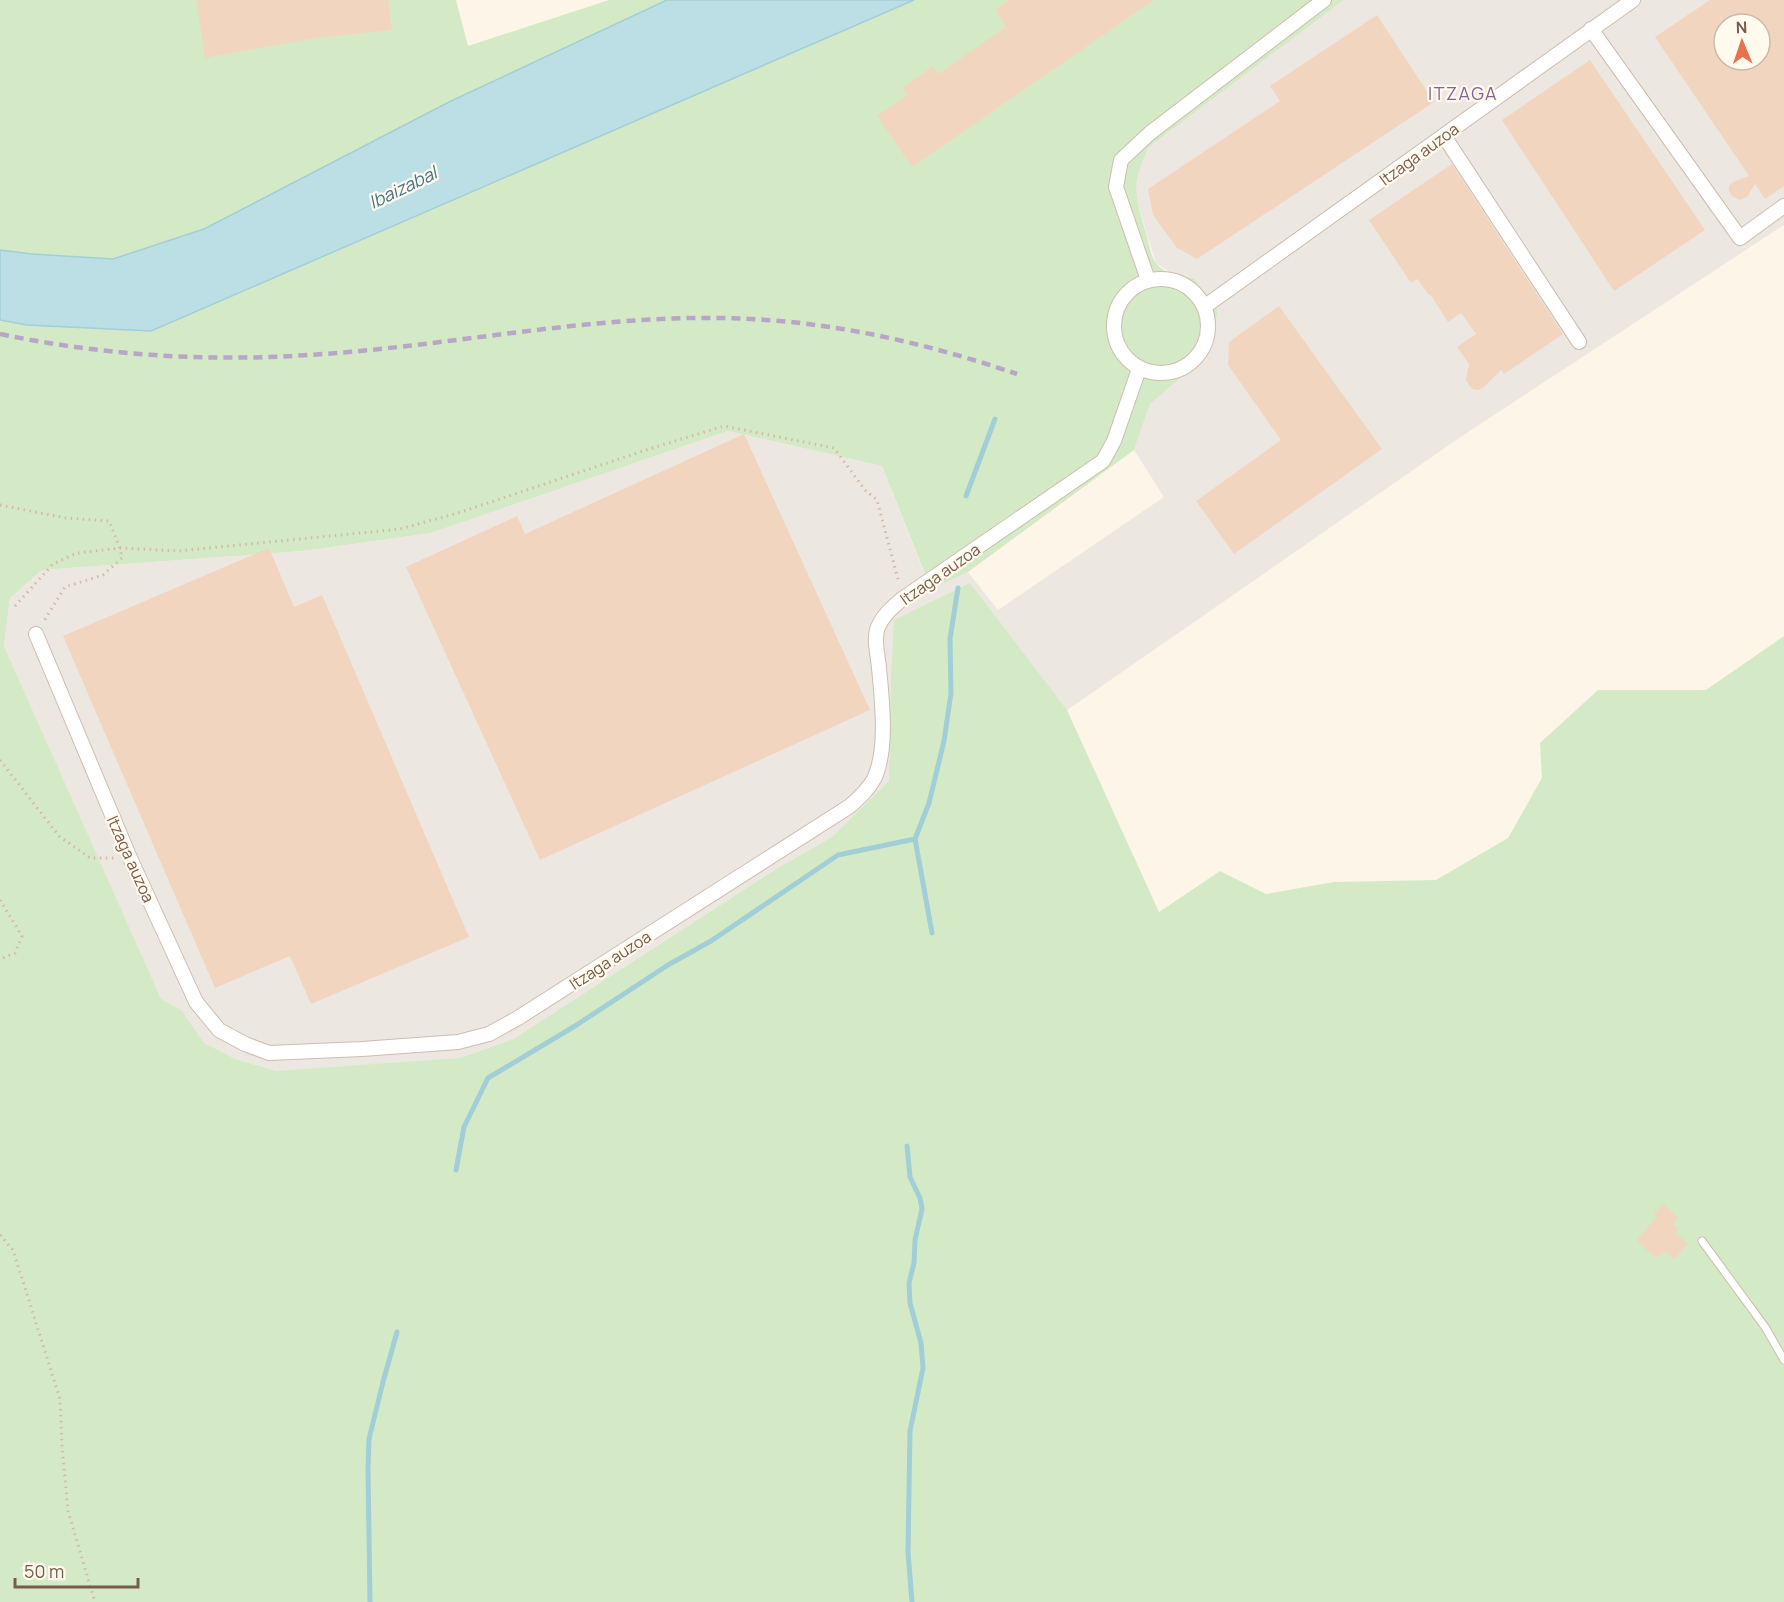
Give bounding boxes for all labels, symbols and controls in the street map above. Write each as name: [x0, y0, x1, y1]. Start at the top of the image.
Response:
north arrow: [1712, 12, 1772, 72]
text: N: [1735, 16, 1748, 38]
district label: ITZAGA: [1428, 81, 1498, 105]
street label: Itzaga auzoa: [1375, 118, 1463, 190]
water label: Ibaizabal: [365, 159, 443, 214]
street label: Itzaga auzoa: [896, 538, 984, 610]
street label: Itzaga auzoa: [102, 812, 160, 906]
street label: Itzaga auzoa: [565, 925, 655, 995]
scale bar: [15, 1551, 138, 1589]
text: 50 m: [24, 1559, 64, 1583]

